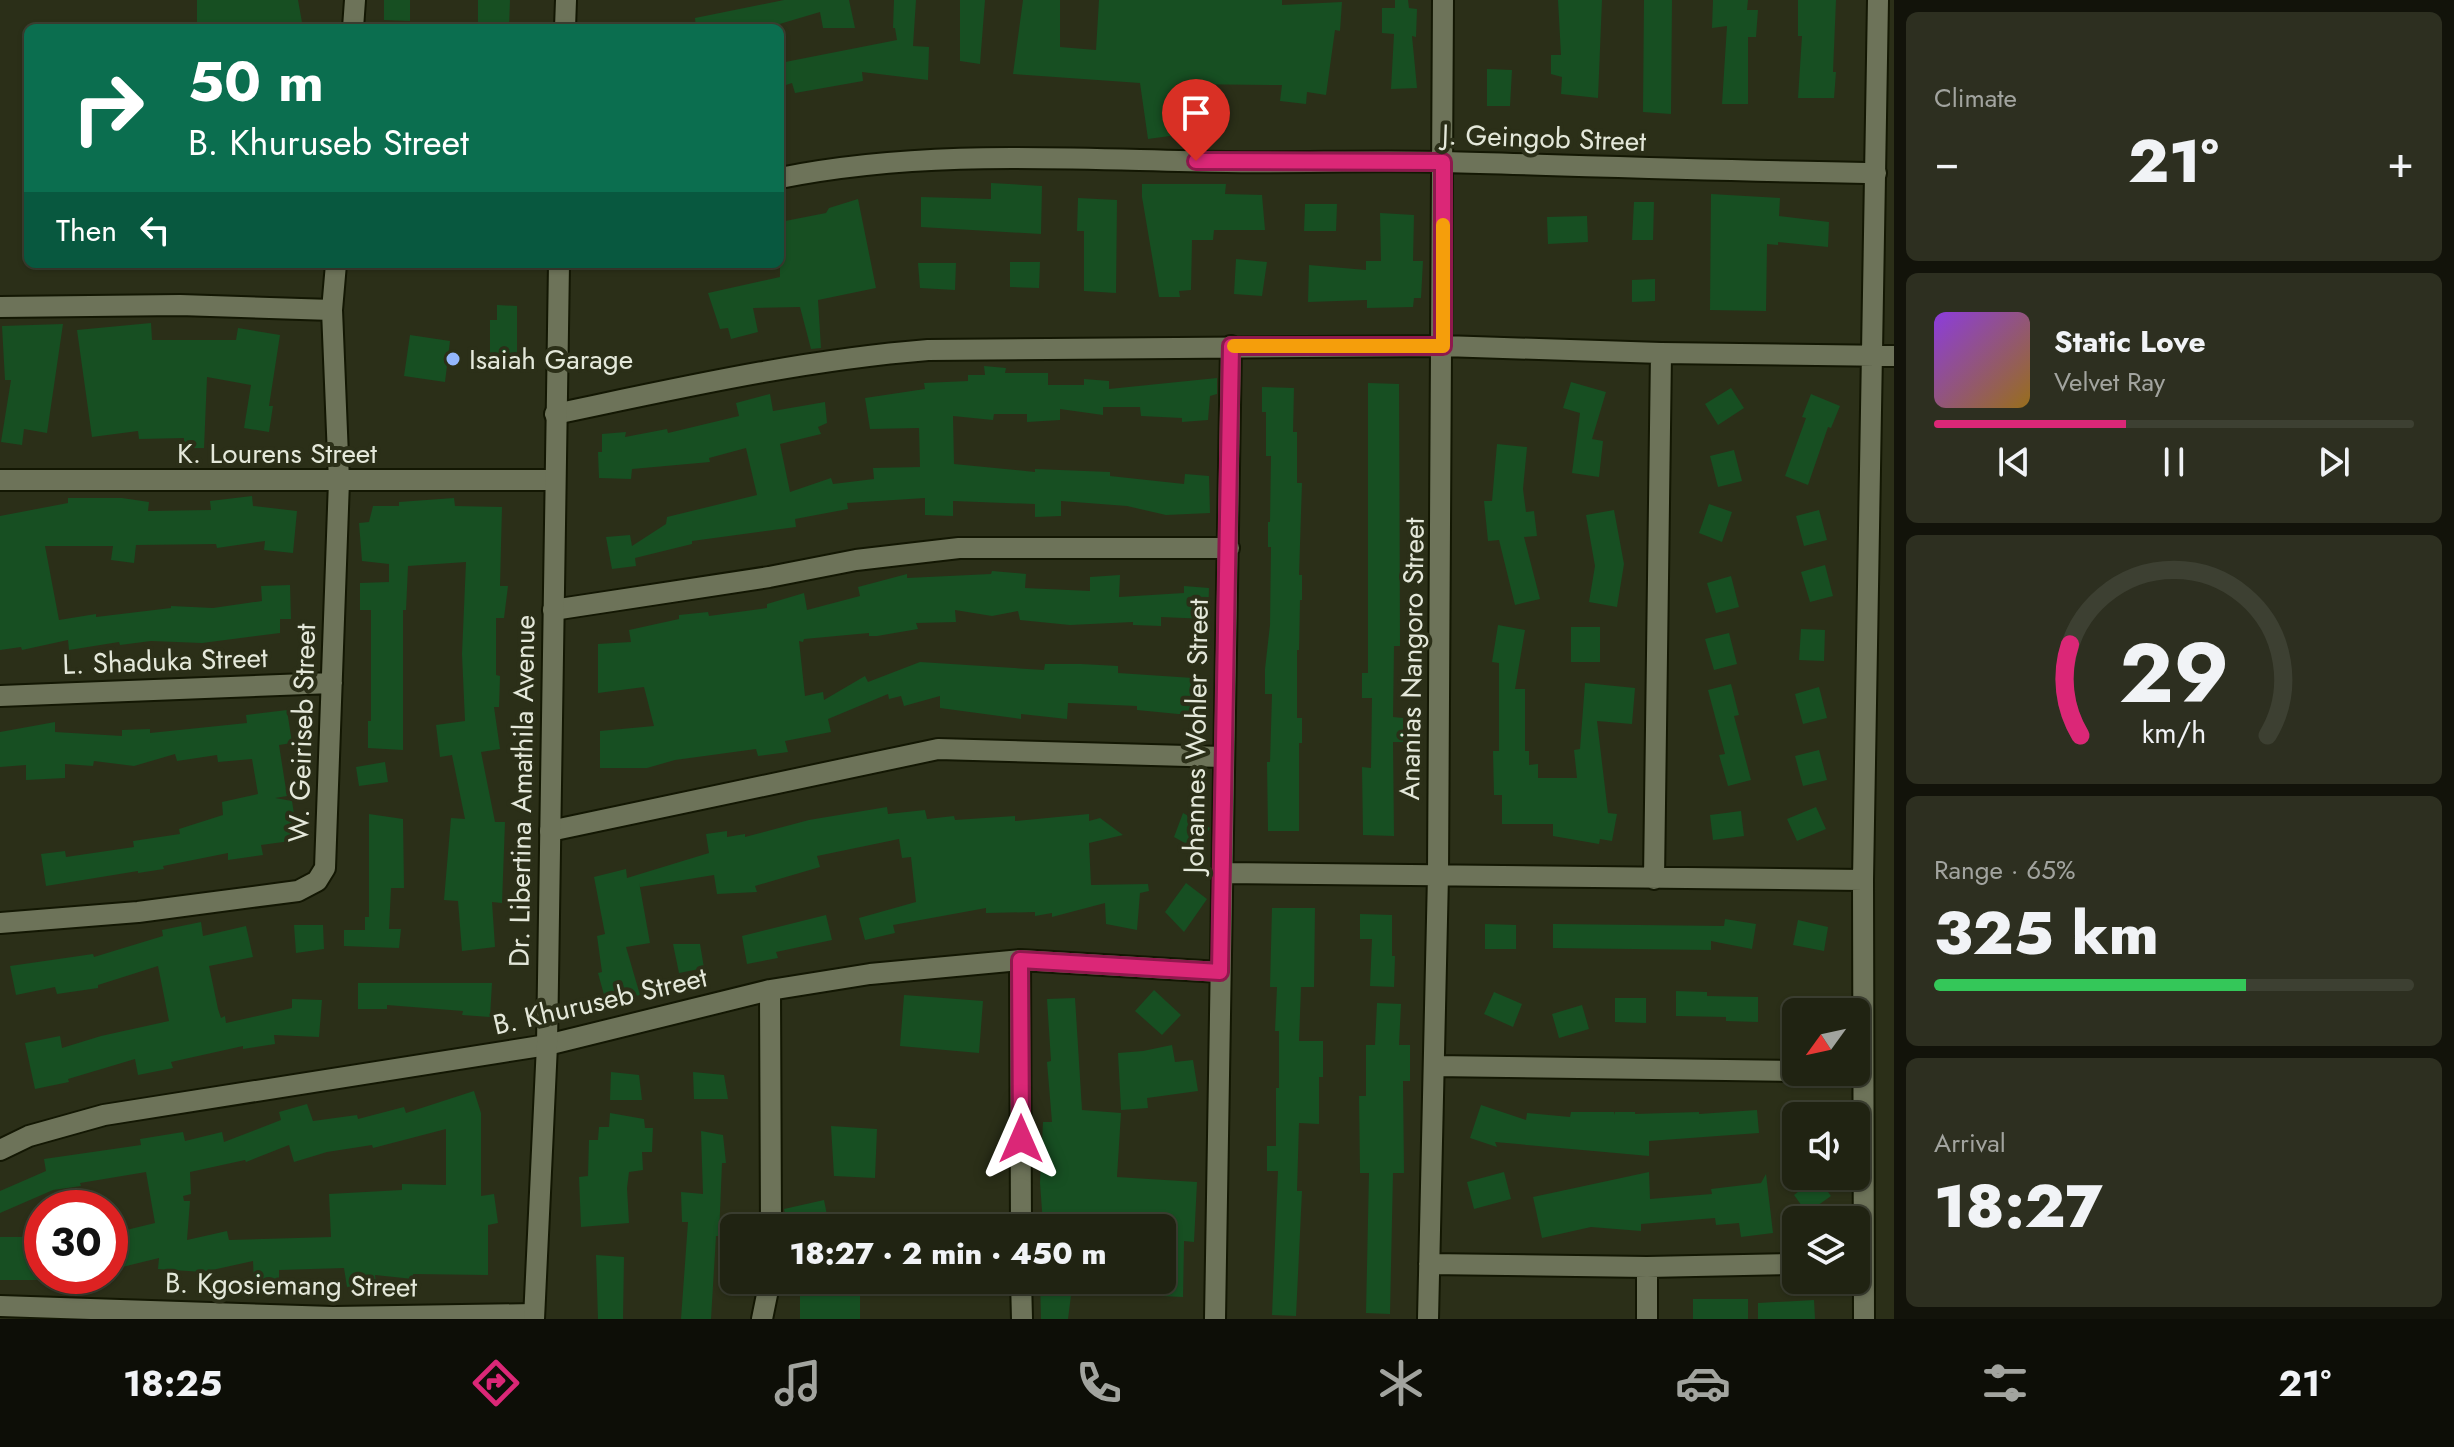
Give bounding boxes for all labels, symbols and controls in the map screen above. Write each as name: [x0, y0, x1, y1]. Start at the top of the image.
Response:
text: 50 m: [188, 41, 324, 122]
icon: right: [56, 56, 160, 160]
pin: [1162, 79, 1230, 161]
text: Climate: [1934, 79, 2017, 117]
icon: arrive: [1174, 91, 1218, 135]
street label: J. Geingob Street: [1437, 114, 1647, 162]
text: B. Khuruseb Street: [188, 116, 469, 168]
text: 21°: [2128, 118, 2219, 205]
text: −: [1934, 130, 1960, 194]
text: +: [2387, 130, 2414, 194]
icon: left: [133, 208, 177, 252]
text: Then: [56, 209, 117, 252]
text: Static Love: [2054, 320, 2206, 363]
place label: Isaiah Garage: [469, 339, 633, 380]
marker: Isaiah Garage: [444, 350, 462, 368]
text: Velvet Ray: [2054, 363, 2165, 401]
street label: K. Lourens Street: [177, 433, 377, 474]
icon: previous: [1992, 440, 2036, 484]
icon: pause: [2152, 440, 2196, 484]
icon: next: [2312, 440, 2356, 484]
street label: Ananias Nangoro Street: [1389, 517, 1435, 801]
street label: Johannes Wohler Street: [1173, 598, 1219, 878]
text: 29: [2119, 612, 2229, 732]
street label: Dr. Libertina Amathila Avenue: [498, 615, 546, 967]
street label: W. Geiriseb Street: [278, 623, 326, 843]
street label: L. Shaduka Street: [62, 637, 269, 685]
text: km/h: [2142, 712, 2206, 754]
text: Range · 65%: [1934, 851, 2076, 889]
text: 325 km: [1934, 890, 2159, 977]
street label: B. Khuruseb Street: [489, 956, 711, 1046]
north arrow: [1782, 998, 1870, 1086]
map controls: [1782, 998, 1870, 1294]
position arrow: [979, 1097, 1063, 1181]
button: sound: [1782, 1102, 1870, 1190]
text: Arrival: [1934, 1124, 2006, 1162]
text: 18:27: [1934, 1163, 2103, 1250]
speed limit sign: 30: [24, 1190, 128, 1294]
button: layers: [1782, 1206, 1870, 1294]
text: 18:27 · 2 min · 450 m: [789, 1232, 1107, 1275]
street label: B. Kgosiemang Street: [164, 1262, 418, 1308]
icon: directions: [468, 1355, 524, 1411]
icon: music: [770, 1355, 826, 1411]
icon: phone: [1071, 1355, 1127, 1411]
icon: climate: [1373, 1355, 1429, 1411]
icon: car: [1675, 1355, 1731, 1411]
icon: filters: [1977, 1355, 2033, 1411]
text: 18:25: [123, 1357, 222, 1409]
text: 21°: [2278, 1357, 2331, 1409]

